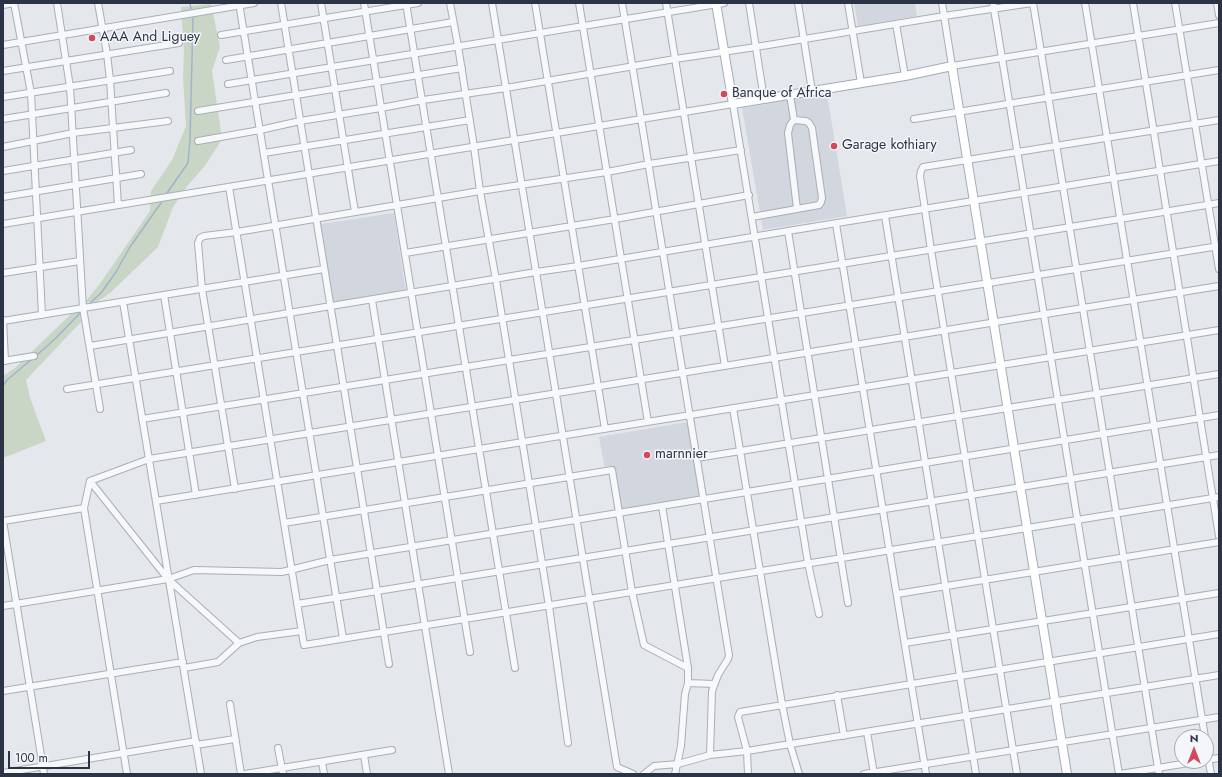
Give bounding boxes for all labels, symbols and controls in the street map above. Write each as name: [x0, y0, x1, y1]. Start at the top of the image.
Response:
place label: AAA And Liguey: [100, 30, 200, 46]
marker: AAA And Liguey: [87, 33, 97, 43]
place label: Banque of Africa: [732, 86, 832, 102]
marker: Banque of Africa: [719, 89, 729, 99]
place label: Garage kothiary: [842, 138, 937, 154]
marker: Garage kothiary: [829, 141, 839, 151]
place label: marnnier: [655, 447, 708, 463]
marker: marnnier: [642, 450, 652, 460]
north arrow: [1174, 729, 1214, 769]
text: N: [1190, 730, 1198, 746]
scale bar: [10, 743, 92, 769]
text: 100 m: [15, 749, 48, 767]

